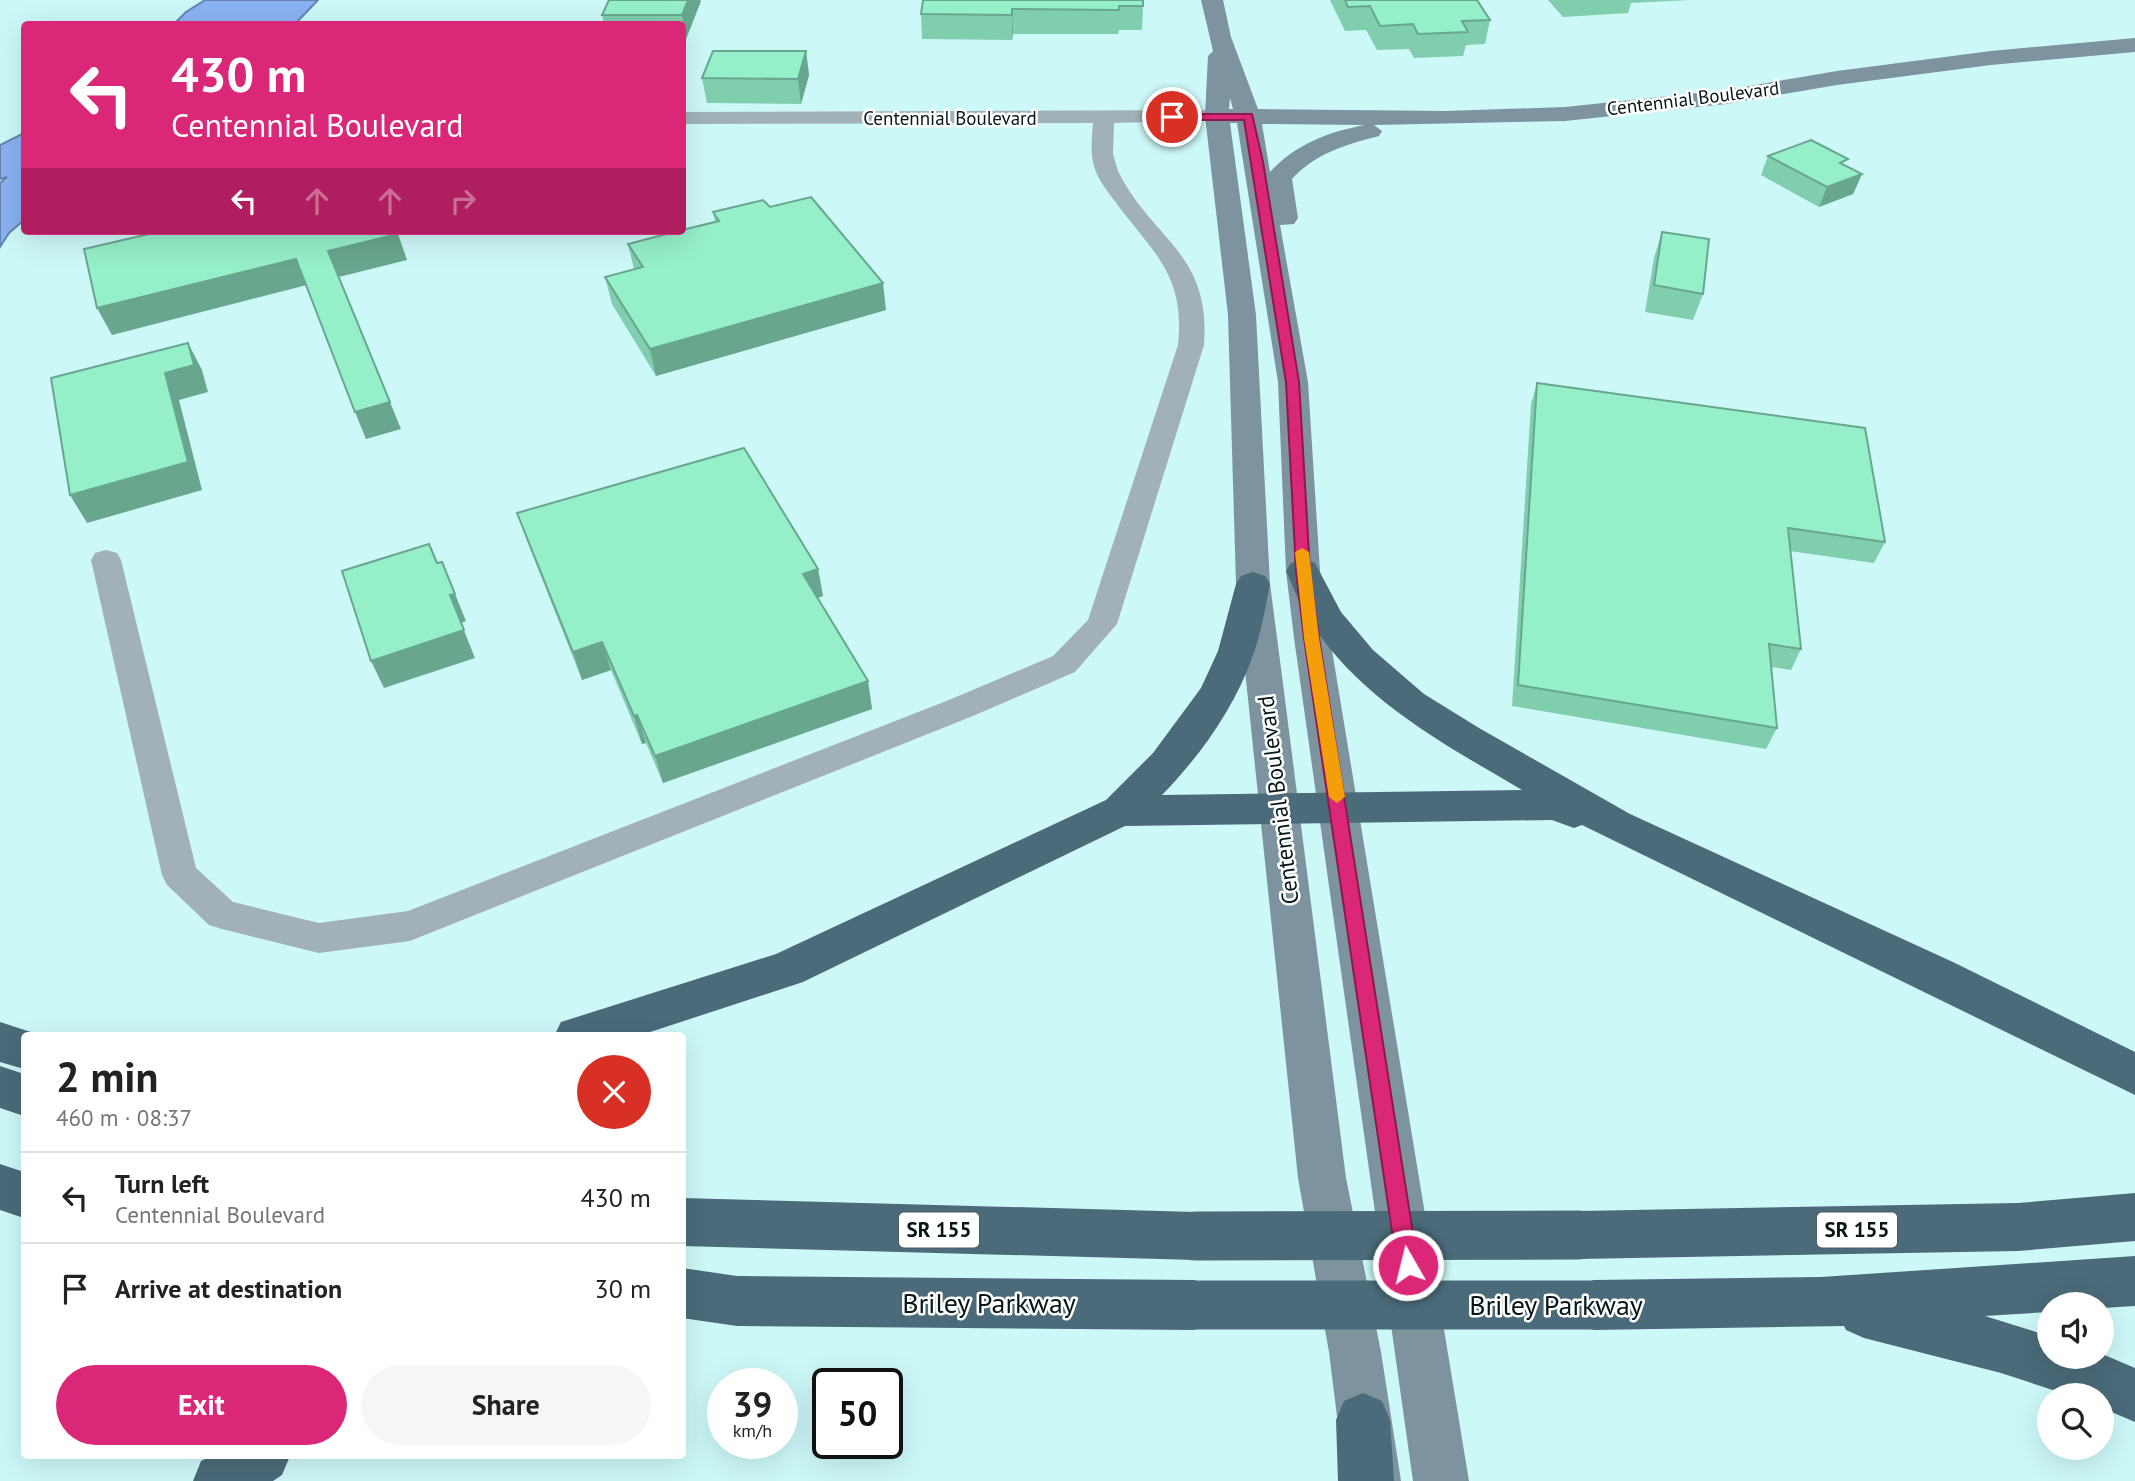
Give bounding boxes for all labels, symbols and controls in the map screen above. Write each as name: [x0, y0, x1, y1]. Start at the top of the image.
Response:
text: 430 m: [171, 42, 306, 106]
icon: left: [56, 49, 147, 140]
street label: Centennial Boulevard: [1605, 76, 1781, 120]
pin: [1142, 87, 1202, 147]
icon: arrive: [1153, 98, 1191, 136]
text: Centennial Boulevard: [171, 104, 463, 146]
street label: Centennial Boulevard: [863, 106, 1037, 130]
icon: left: [225, 182, 263, 220]
icon: ahead: [298, 182, 336, 220]
icon: ahead: [371, 182, 409, 220]
icon: right: [444, 182, 482, 220]
street label: Centennial Boulevard: [1250, 694, 1305, 906]
text: 2 min: [56, 1049, 158, 1104]
button: close: [577, 1055, 651, 1129]
text: 460 m · 08:37: [56, 1103, 192, 1132]
text: Turn left: [115, 1167, 209, 1200]
icon: left: [56, 1179, 94, 1217]
text: 430 m: [580, 1181, 651, 1214]
text: Centennial Boulevard: [115, 1200, 325, 1229]
road number: SR 155: [899, 1212, 979, 1248]
road number: SR 155: [1817, 1212, 1897, 1248]
position arrow: [1371, 1228, 1445, 1302]
icon: arrive: [56, 1270, 94, 1308]
text: Arrive at destination: [115, 1272, 342, 1305]
text: 30 m: [595, 1272, 651, 1305]
street label: Briley Parkway: [902, 1284, 1076, 1321]
street label: Briley Parkway: [1469, 1286, 1643, 1323]
map controls: [2037, 1292, 2114, 1460]
button: sound: [2037, 1292, 2114, 1369]
button: Exit: [56, 1365, 347, 1445]
button: Share: [361, 1365, 651, 1445]
speed limit sign: 50: [812, 1368, 903, 1459]
text: 39: [733, 1381, 772, 1427]
button: search: [2037, 1383, 2114, 1460]
text: km/h: [733, 1419, 772, 1442]

